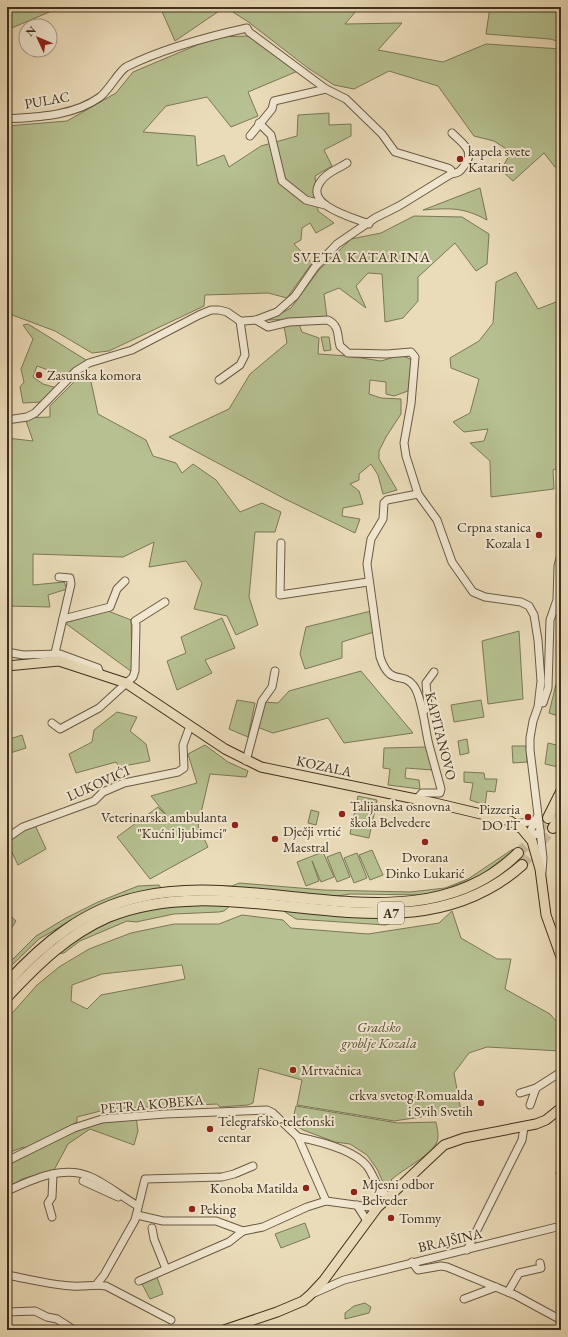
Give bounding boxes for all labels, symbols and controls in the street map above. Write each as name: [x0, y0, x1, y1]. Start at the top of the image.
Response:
north arrow: [18, 18, 58, 58]
text: N: [23, 23, 39, 39]
street label: PULAC: [23, 87, 71, 113]
place label: kapela svete Katarine: [468, 142, 531, 176]
marker: kapela svete Katarine: [455, 154, 465, 164]
district label: SVETA KATARINA: [293, 247, 431, 266]
place label: Zasunska komora: [47, 366, 142, 384]
marker: Zasunska komora: [34, 370, 44, 380]
place label: Crpna stanica Kozala 1: [457, 518, 531, 552]
marker: Crpna stanica Kozala 1: [534, 530, 544, 540]
street label: KAPITANOVO: [421, 690, 461, 782]
street label: KOZALA: [295, 751, 354, 781]
street label: LUKOVIĆI: [64, 761, 133, 805]
place label: Talijanska osnovna škola Belvedere: [350, 797, 451, 831]
place label: Pizzeria DO IT: [479, 800, 521, 834]
place label: Veterinarska ambulanta "Kućni ljubimci": [101, 808, 227, 842]
marker: Talijanska osnovna škola Belvedere: [337, 809, 347, 819]
marker: Pizzeria DO IT: [523, 812, 533, 822]
marker: Veterinarska ambulanta "Kućni ljubimci": [230, 820, 240, 830]
place label: Dječji vrtić Maestral: [283, 822, 341, 856]
marker: Dječji vrtić Maestral: [270, 834, 280, 844]
marker: Dvorana Dinko Lukarić: [420, 837, 430, 847]
place label: Dvorana Dinko Lukarić: [385, 848, 465, 882]
road number: A7: [378, 902, 404, 924]
park label: Gradsko groblje Kozala: [339, 1018, 417, 1052]
place label: Mrtvačnica: [301, 1061, 362, 1079]
marker: Mrtvačnica: [288, 1065, 298, 1075]
place label: crkva svetog Romualda i Svih Svetih: [349, 1086, 473, 1120]
street label: PETRA KOBEKA: [100, 1090, 205, 1117]
marker: crkva svetog Romualda i Svih Svetih: [476, 1098, 486, 1108]
place label: Telegrafsko-telefonski centar: [218, 1112, 335, 1146]
marker: Telegrafsko-telefonski centar: [205, 1124, 215, 1134]
place label: Mjesni odbor Belveder: [362, 1175, 435, 1209]
place label: Konoba Matilda: [210, 1179, 298, 1197]
marker: Konoba Matilda: [301, 1183, 311, 1193]
marker: Mjesni odbor Belveder: [349, 1187, 359, 1197]
place label: Peking: [200, 1200, 237, 1218]
marker: Peking: [187, 1204, 197, 1214]
place label: Tommy: [399, 1209, 442, 1227]
marker: Tommy: [386, 1213, 396, 1223]
street label: BRAJŠINA: [416, 1224, 484, 1256]

